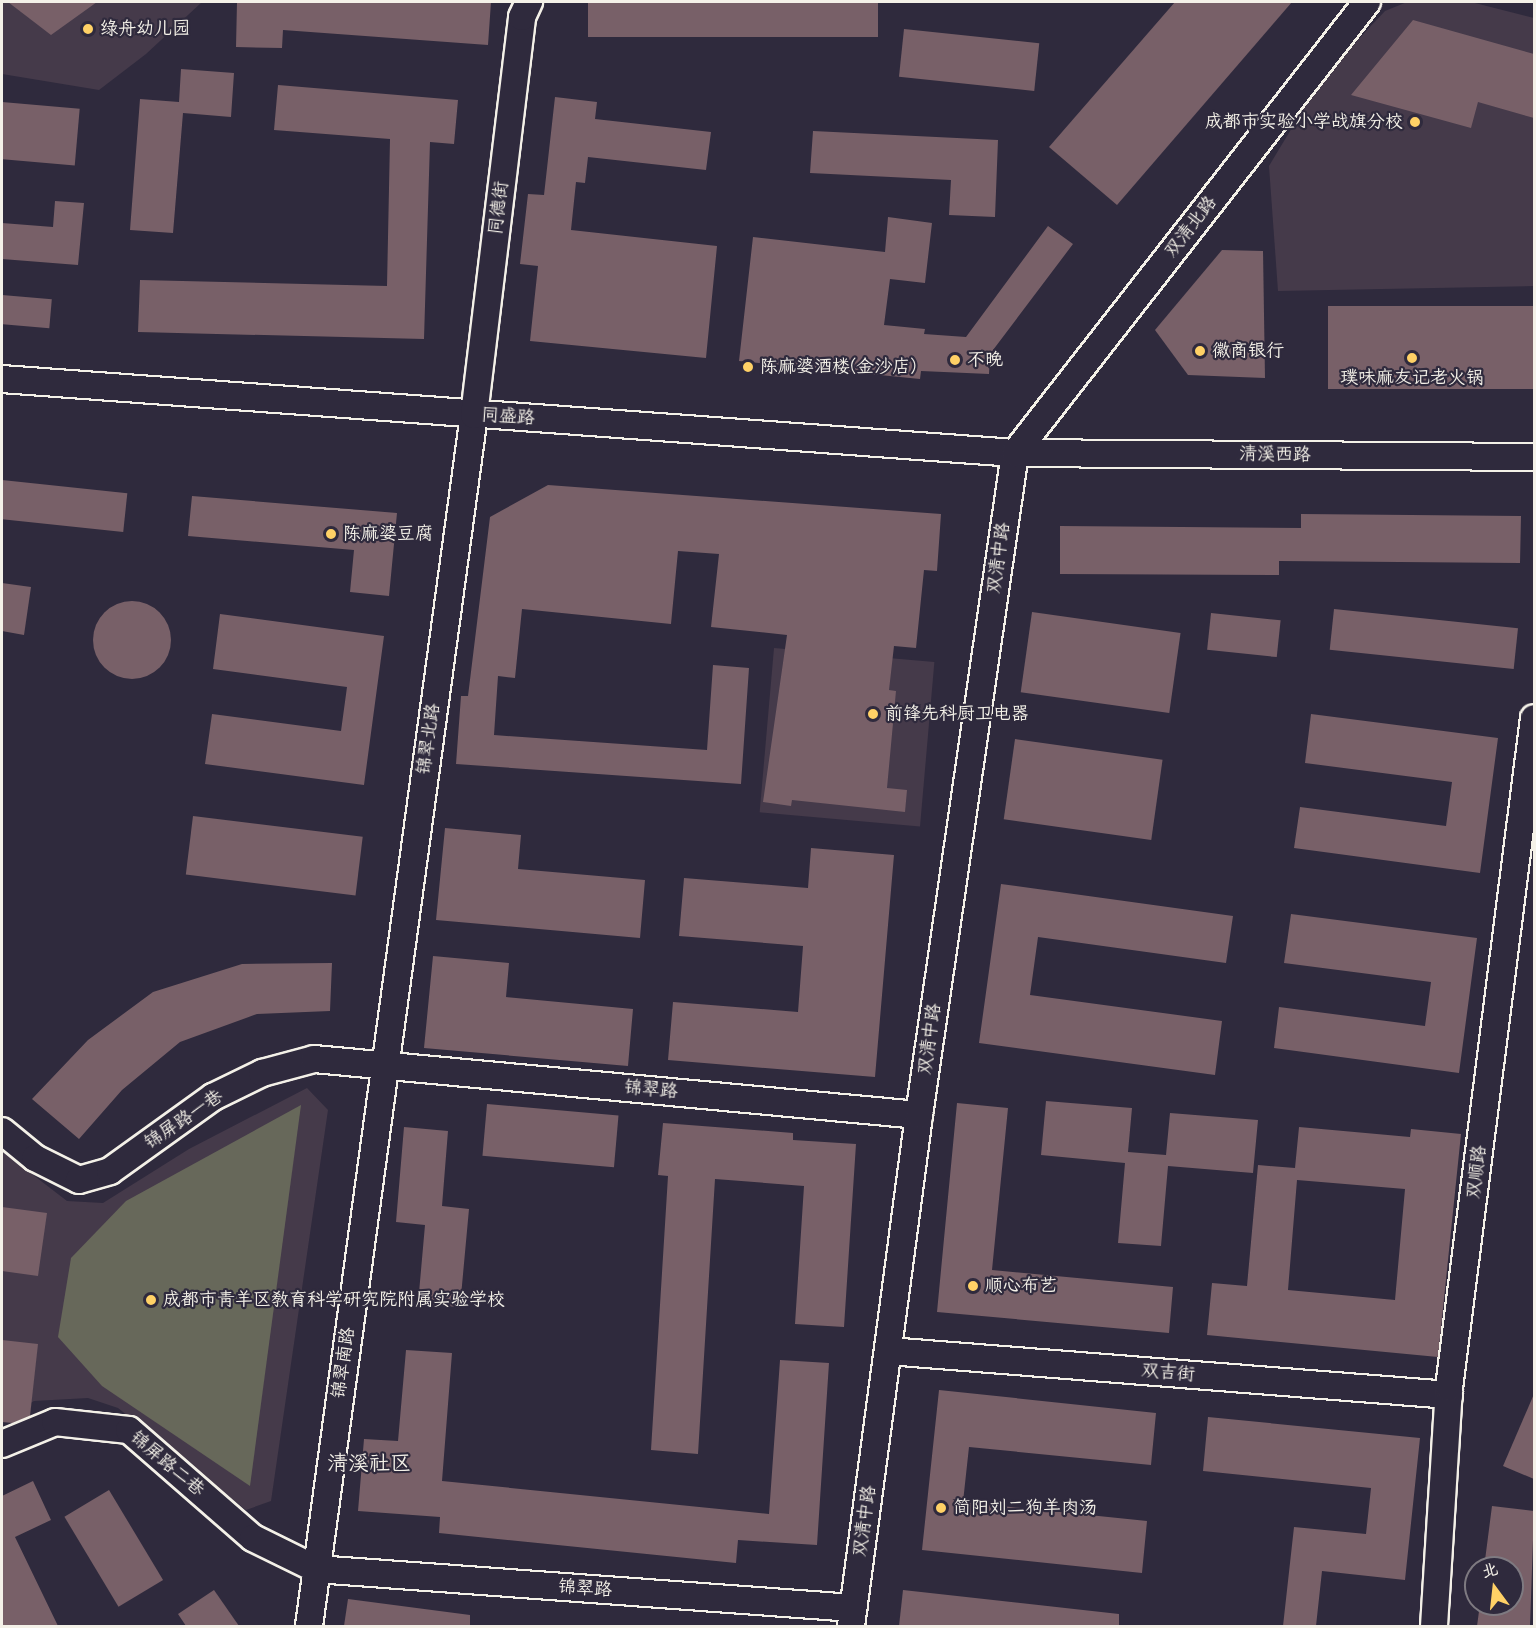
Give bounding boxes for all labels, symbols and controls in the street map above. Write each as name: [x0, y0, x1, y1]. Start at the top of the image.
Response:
place label: 绿舟幼儿园: [100, 18, 190, 40]
marker: 绿舟幼儿园: [81, 22, 95, 36]
place label: 成都市实验小学战旗分校: [1205, 111, 1403, 133]
marker: 成都市实验小学战旗分校: [1408, 115, 1422, 129]
street label: 同德街: [485, 180, 513, 236]
street label: 双清北路: [1160, 192, 1222, 262]
place label: 徽商银行: [1212, 340, 1284, 362]
marker: 徽商银行: [1193, 344, 1207, 358]
place label: 不晚: [967, 349, 1003, 371]
marker: 璞味麻友记老火锅: [1405, 351, 1419, 365]
marker: 不晚: [948, 353, 962, 367]
place label: 陈麻婆酒楼(金沙店): [760, 356, 916, 378]
marker: 陈麻婆酒楼(金沙店): [741, 360, 755, 374]
place label: 璞味麻友记老火锅: [1340, 367, 1484, 389]
street label: 同盛路: [480, 404, 536, 430]
street label: 清溪西路: [1239, 444, 1311, 466]
street label: 双清中路: [983, 521, 1015, 595]
place label: 陈麻婆豆腐: [343, 523, 433, 545]
marker: 陈麻婆豆腐: [324, 527, 338, 541]
street label: 锦翠北路: [413, 702, 445, 776]
place label: 前锋先科厨卫电器: [885, 703, 1029, 725]
marker: 前锋先科厨卫电器: [866, 707, 880, 721]
street label: 双清中路: [914, 1002, 946, 1076]
street label: 锦翠路: [623, 1077, 679, 1103]
street label: 锦屏路一巷: [141, 1086, 227, 1154]
street label: 双顺路: [1463, 1144, 1491, 1200]
place label: 顺心布艺: [985, 1275, 1057, 1297]
marker: 顺心布艺: [966, 1279, 980, 1293]
place label: 成都市青羊区教育科学研究院附属实验学校: [163, 1289, 505, 1311]
marker: 成都市青羊区教育科学研究院附属实验学校: [144, 1293, 158, 1307]
street label: 锦翠南路: [328, 1326, 360, 1400]
street label: 双吉街: [1140, 1360, 1196, 1386]
street label: 锦屏路二巷: [126, 1427, 208, 1501]
district label: 清溪社区: [327, 1450, 411, 1476]
street label: 双清中路: [849, 1484, 881, 1558]
place label: 简阳刘二狗羊肉汤: [953, 1497, 1097, 1519]
marker: 简阳刘二狗羊肉汤: [934, 1501, 948, 1515]
north arrow: [1464, 1556, 1524, 1616]
text: 北: [1480, 1560, 1500, 1581]
street label: 锦翠路: [557, 1576, 613, 1602]

